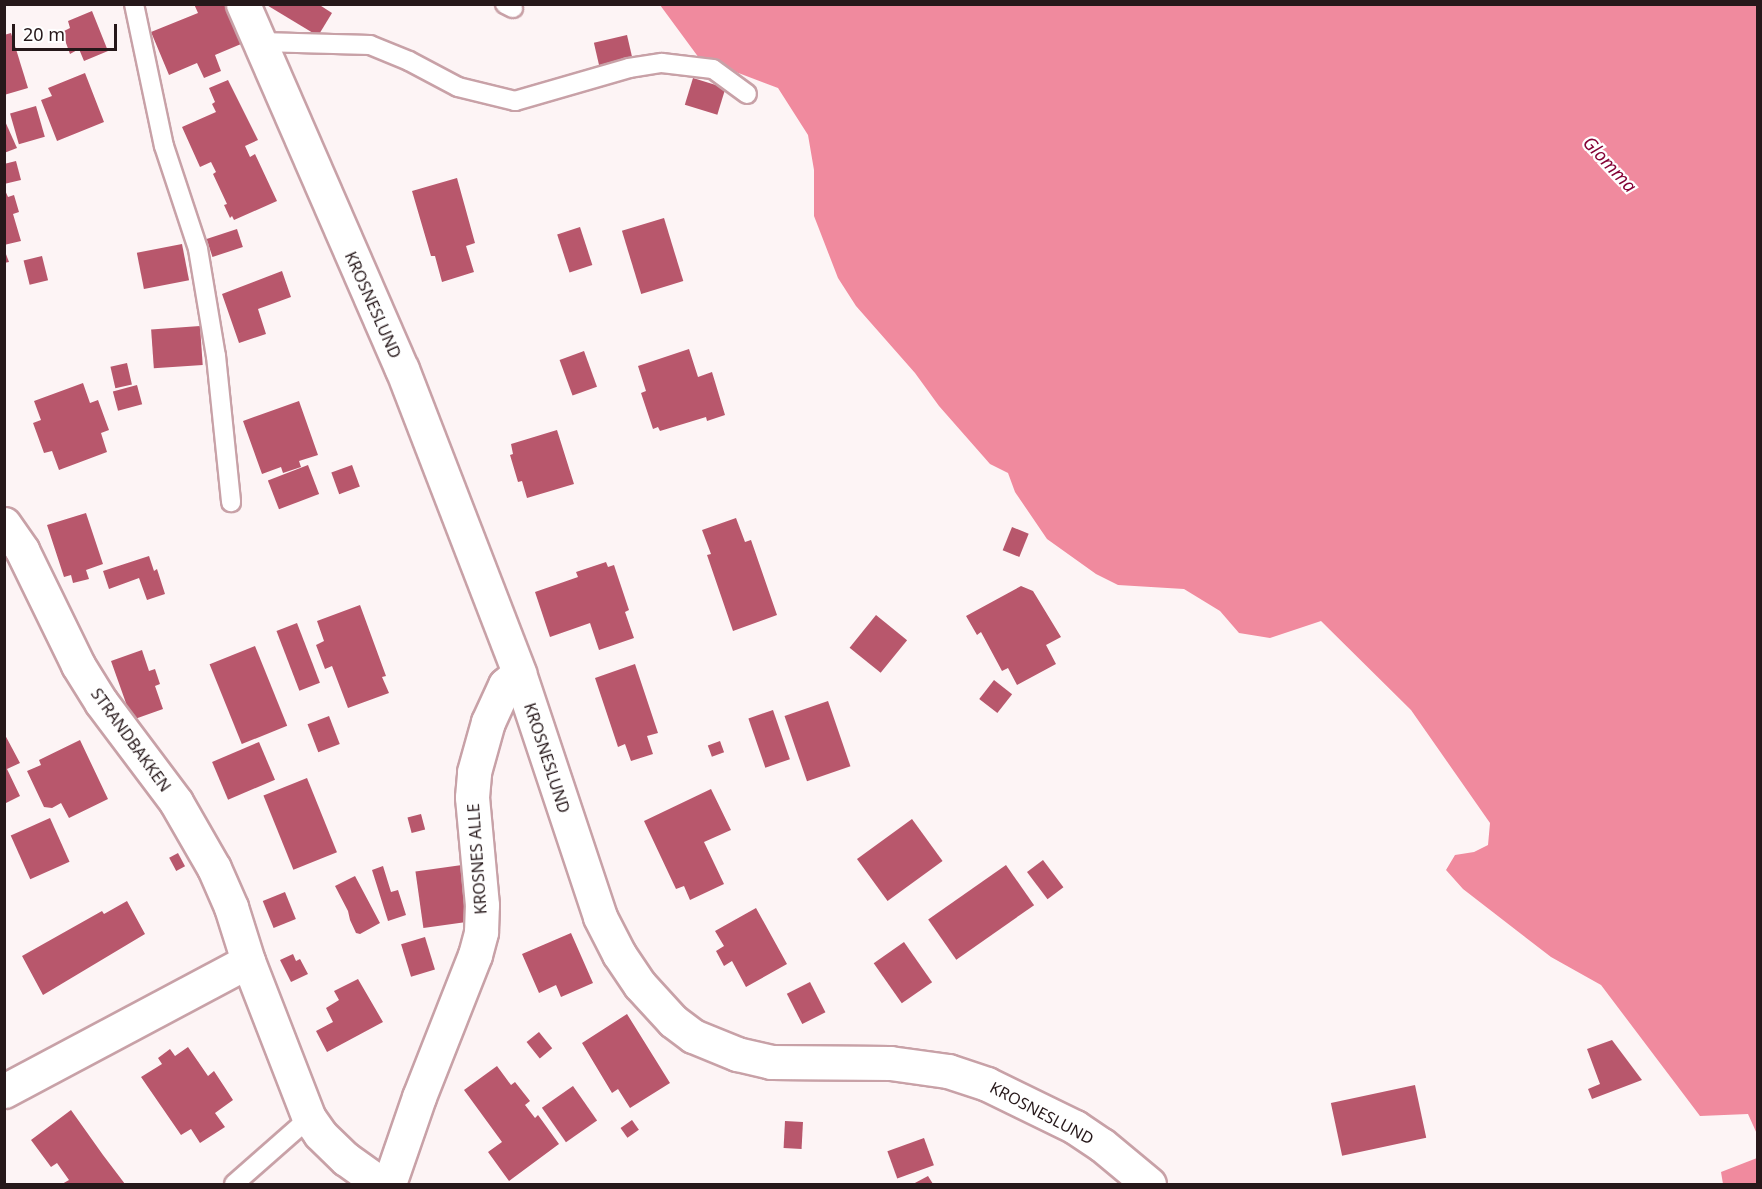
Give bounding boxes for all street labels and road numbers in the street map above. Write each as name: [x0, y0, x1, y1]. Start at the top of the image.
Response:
street label: KROSNESLUND: [341, 249, 405, 361]
street label: STRANDBAKKEN: [87, 685, 175, 795]
street label: KROSNESLUND: [520, 700, 574, 816]
street label: KROSNES ALLE: [464, 803, 490, 915]
street label: KROSNESLUND: [987, 1078, 1097, 1148]

